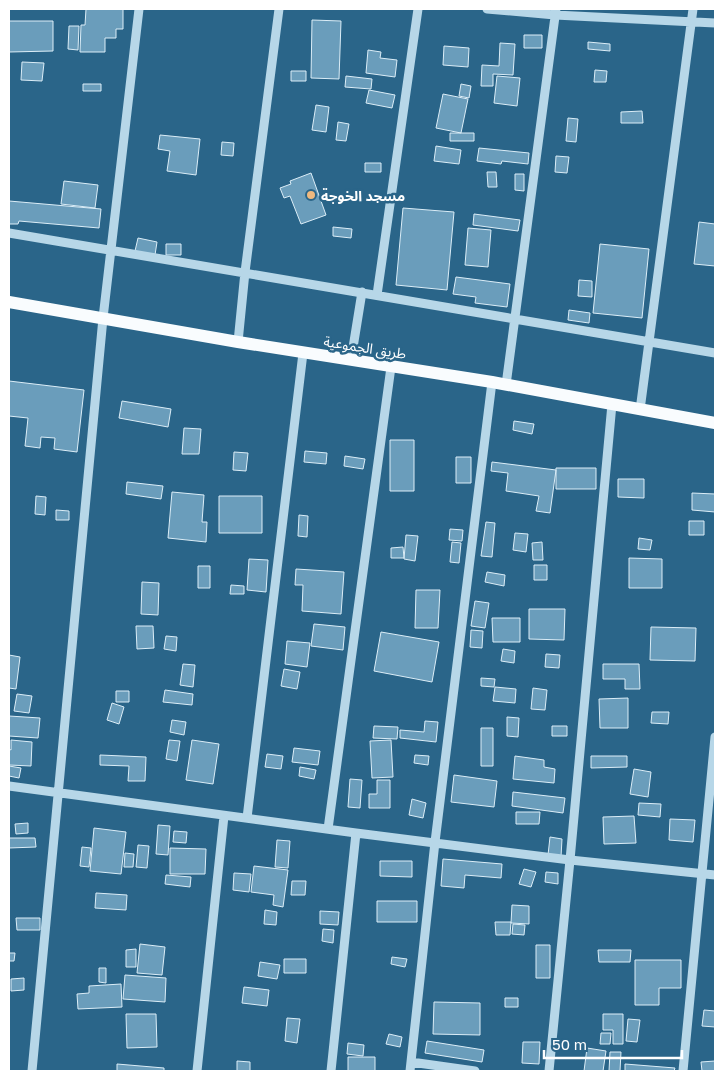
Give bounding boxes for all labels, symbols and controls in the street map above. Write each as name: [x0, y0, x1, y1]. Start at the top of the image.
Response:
place label: مسجد الخوجة: [321, 187, 405, 204]
marker: مسجد الخوجة: [305, 189, 317, 201]
street label: طريق الجموعية: [322, 332, 407, 364]
scale bar: [544, 1028, 682, 1060]
text: 50 m: [552, 1035, 587, 1053]

